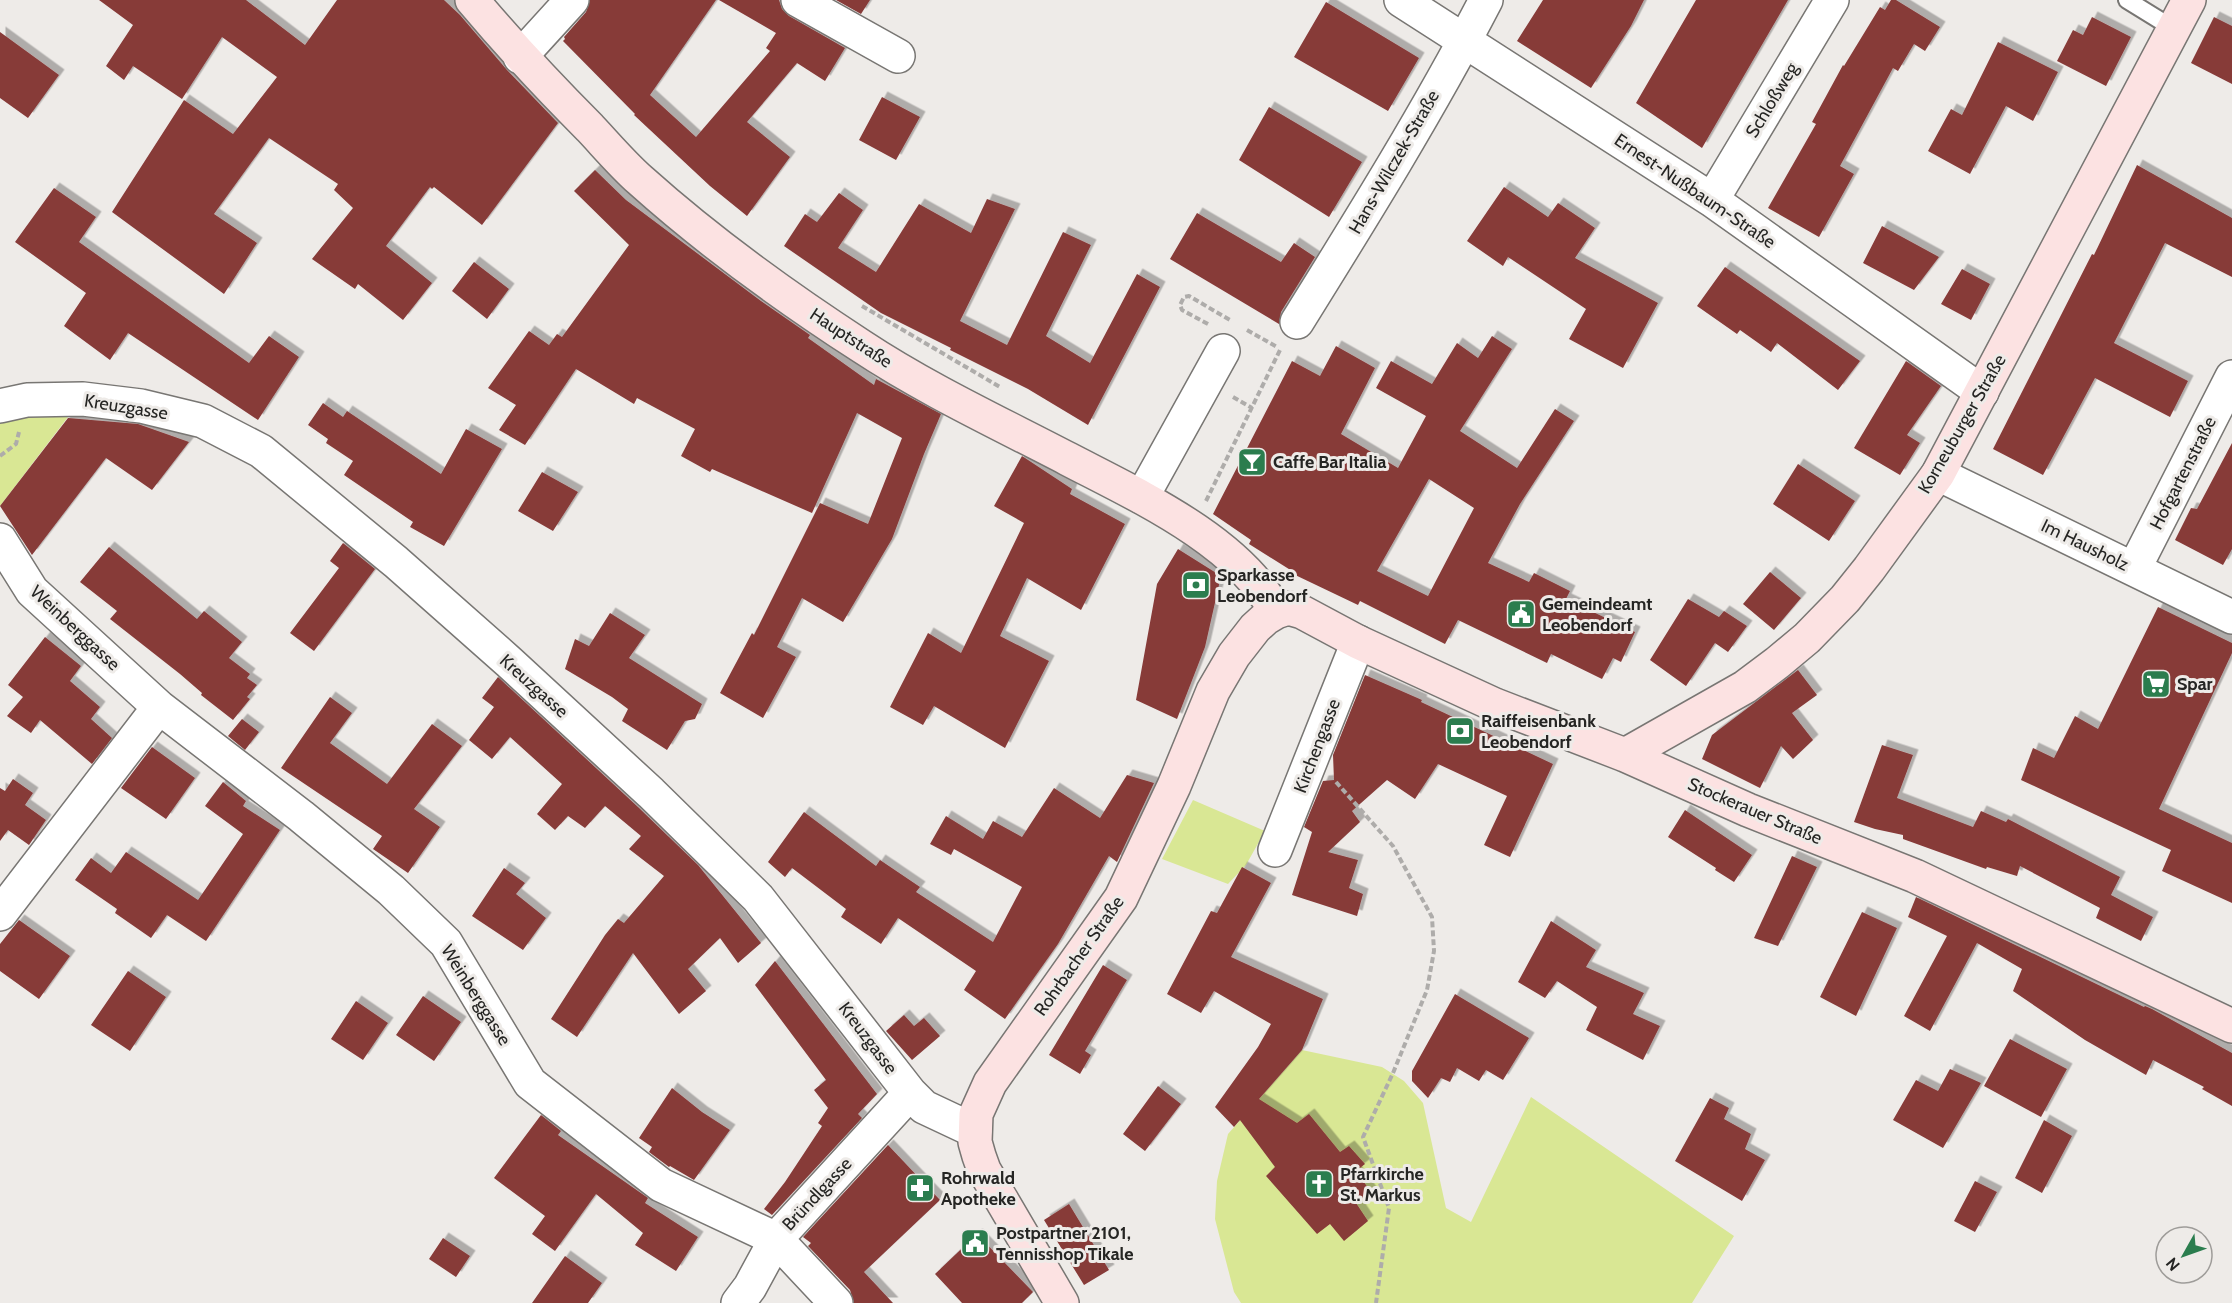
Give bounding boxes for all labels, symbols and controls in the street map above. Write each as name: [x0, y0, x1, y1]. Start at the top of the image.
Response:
street label: Schloßweg: [1741, 58, 1804, 142]
street label: Hans-Wilczek-Straße: [1344, 86, 1444, 238]
street label: Ernest-Nußbaum-Straße: [1610, 129, 1780, 253]
street label: Hauptstraße: [806, 303, 896, 373]
street label: Korneuburger Straße: [1913, 351, 2011, 497]
street label: Kreuzgasse: [83, 390, 169, 424]
street label: Hofgartenstraße: [2145, 413, 2221, 533]
bar icon: Caffe Bar Italia: [1236, 446, 1268, 478]
place label: Caffe Bar Italia: [1273, 451, 1387, 473]
street label: Im Hausholz: [2038, 514, 2133, 576]
place label: Sparkasse Leobendorf: [1217, 564, 1308, 607]
bank icon: Sparkasse Leobendorf: [1180, 569, 1212, 601]
street label: Weinberggasse: [25, 581, 125, 675]
place label: Gemeindeamt Leobendorf: [1542, 593, 1653, 636]
public building icon: Gemeindeamt Leobendorf: [1505, 598, 1537, 630]
street label: Kreuzgasse: [495, 650, 573, 722]
supermarket icon: Spar: [2140, 668, 2172, 700]
place label: Spar: [2177, 673, 2213, 695]
street label: Kirchengasse: [1289, 696, 1345, 796]
place label: Raiffeisenbank Leobendorf: [1481, 710, 1596, 753]
bank icon: Raiffeisenbank Leobendorf: [1444, 715, 1476, 747]
street label: Stockerauer Straße: [1685, 773, 1825, 849]
street label: Rohrbacher Straße: [1029, 892, 1129, 1020]
street label: Weinberggasse: [436, 940, 516, 1050]
street label: Kreuzgasse: [834, 998, 902, 1078]
street label: Bründlgasse: [778, 1153, 856, 1235]
place label: Pfarrkirche St. Markus: [1340, 1163, 1424, 1206]
place label: Rohrwald Apotheke: [941, 1167, 1016, 1210]
church icon: Pfarrkirche St. Markus: [1303, 1168, 1335, 1200]
pharmacy icon: Rohrwald Apotheke: [904, 1172, 936, 1204]
place label: Postpartner 2101, Tennisshop Tikale: [996, 1222, 1134, 1265]
north arrow: [2154, 1225, 2214, 1285]
public building icon: Postpartner 2101, Tennisshop Tikale: [959, 1227, 991, 1259]
text: N: [2162, 1254, 2184, 1275]

